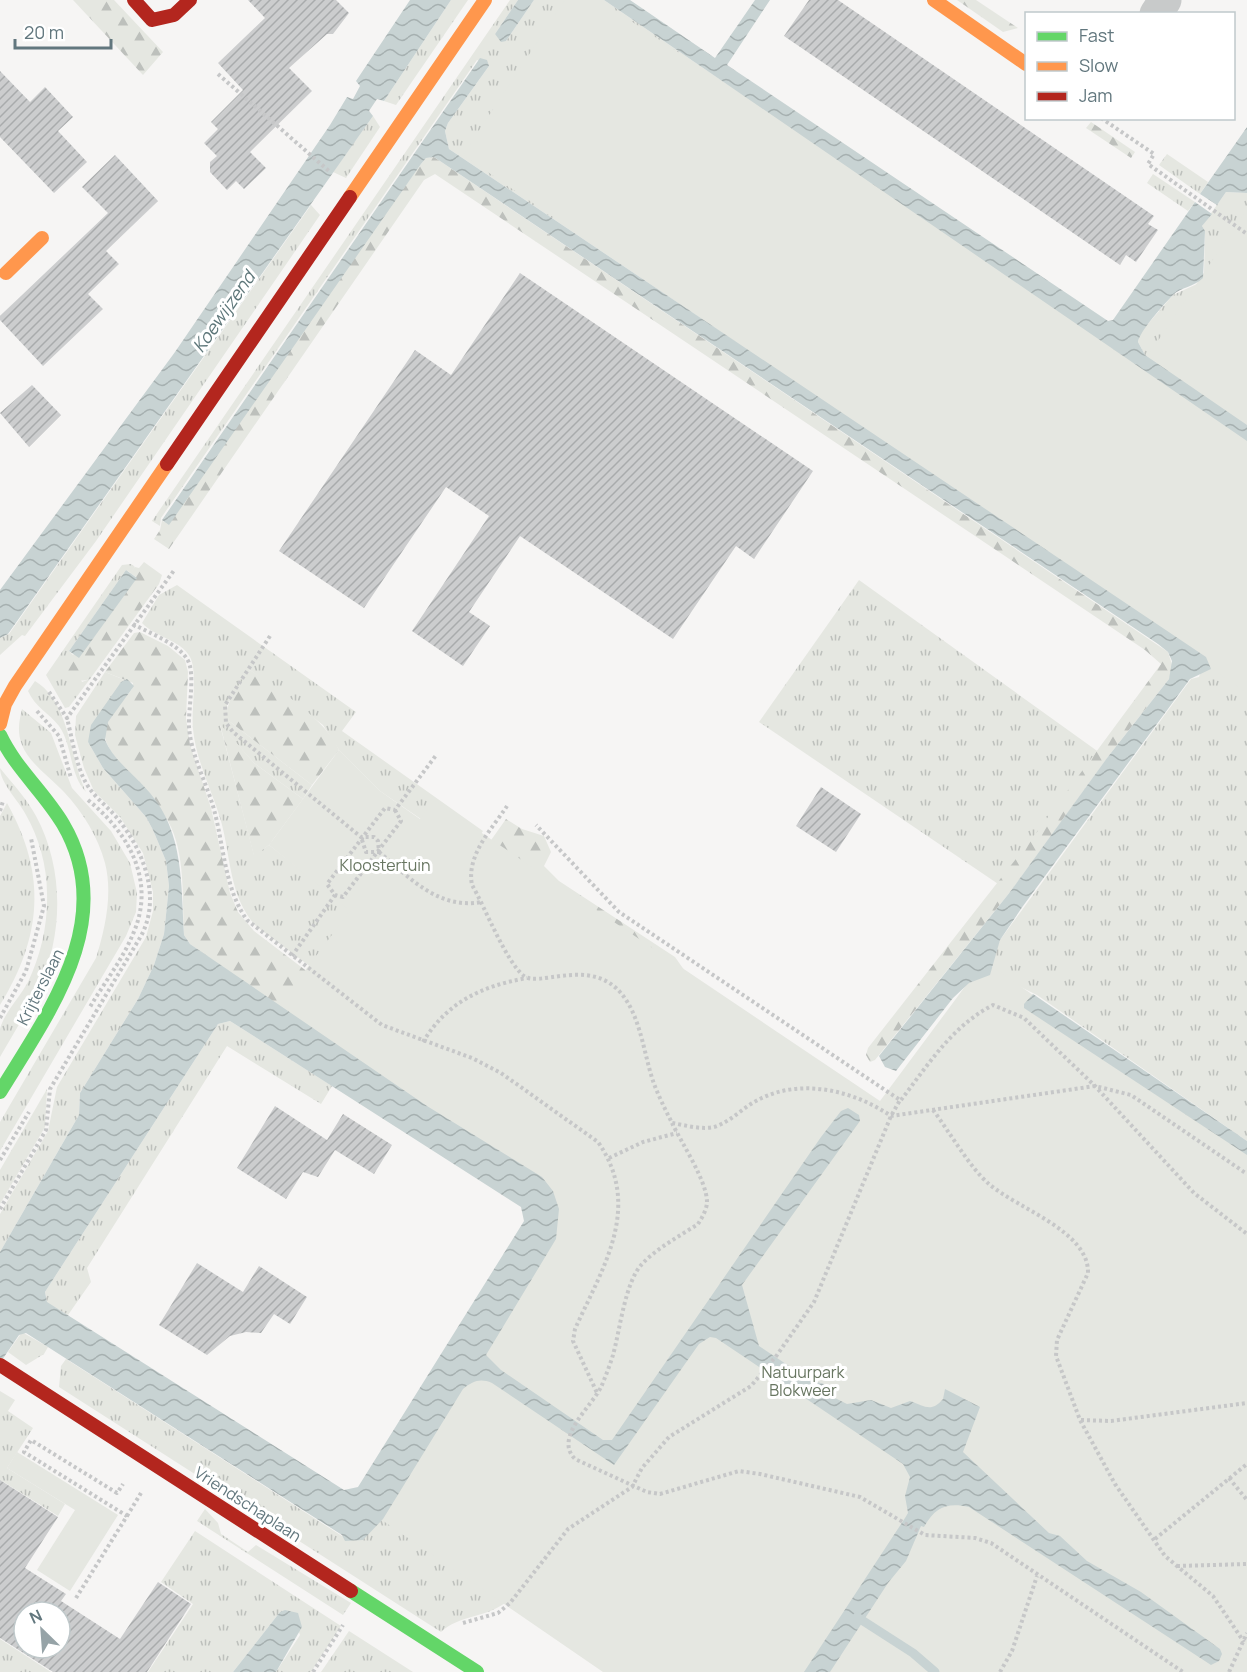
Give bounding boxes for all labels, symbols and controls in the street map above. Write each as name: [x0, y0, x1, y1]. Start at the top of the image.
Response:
scale bar: [15, 12, 111, 50]
legend: [1025, 12, 1235, 120]
text: 20 m: [24, 20, 64, 44]
text: Fast: [1079, 23, 1114, 47]
text: Slow: [1079, 53, 1119, 77]
text: Jam: [1079, 83, 1113, 107]
water label: Koewijzend: [186, 264, 261, 357]
park label: Kloostertuin: [340, 854, 430, 876]
street label: Krijterslaan: [11, 945, 69, 1029]
park label: Natuurpark Blokweer: [761, 1361, 846, 1401]
street label: Vriendschaplaan: [190, 1461, 306, 1547]
north arrow: [12, 1600, 72, 1660]
text: N: [26, 1604, 46, 1629]

